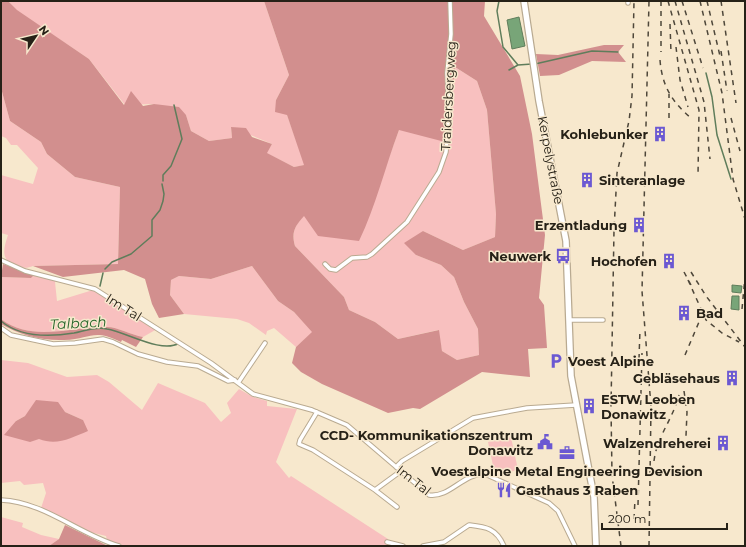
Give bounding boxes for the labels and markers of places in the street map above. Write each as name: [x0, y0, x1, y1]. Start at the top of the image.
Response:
building icon: Kohlebunker: [651, 125, 669, 143]
place label: Kohlebunker: [560, 126, 648, 142]
building icon: Sinteranlage: [578, 171, 596, 189]
place label: Sinteranlage: [599, 172, 685, 188]
building icon: Erzentladung: [630, 216, 648, 234]
place label: Erzentladung: [535, 217, 627, 233]
bus stop icon: Neuwerk: [554, 247, 572, 265]
place label: Neuwerk: [489, 248, 551, 264]
building icon: Hochofen: [660, 252, 678, 270]
place label: Hochofen: [591, 253, 657, 269]
building icon: Bad: [675, 304, 693, 322]
place label: Bad: [696, 305, 723, 321]
parking icon: Voest Alpine: [547, 352, 565, 370]
place label: Voest Alpine: [567, 353, 654, 369]
building icon: Gebläsehaus: [723, 369, 741, 387]
place label: Gebläsehaus: [633, 370, 720, 386]
place label: ESTW Leoben Donawitz: [601, 391, 695, 422]
building icon: ESTW Leoben Donawitz: [580, 397, 598, 415]
place label: CCD- Kommunikationszentrum Donawitz: [320, 427, 533, 458]
public building icon: CCD- Kommunikationszentrum Donawitz: [536, 433, 554, 451]
building icon: Walzendreherei: [714, 434, 732, 452]
place label: Walzendreherei: [603, 435, 711, 451]
office icon: Voestalpine Metal Engineering Devision: [558, 444, 576, 462]
place label: Voestalpine Metal Engineering Devision: [430, 463, 703, 479]
restaurant icon: Gasthaus 3 Raben: [495, 481, 513, 499]
place label: Gasthaus 3 Raben: [516, 482, 638, 498]

